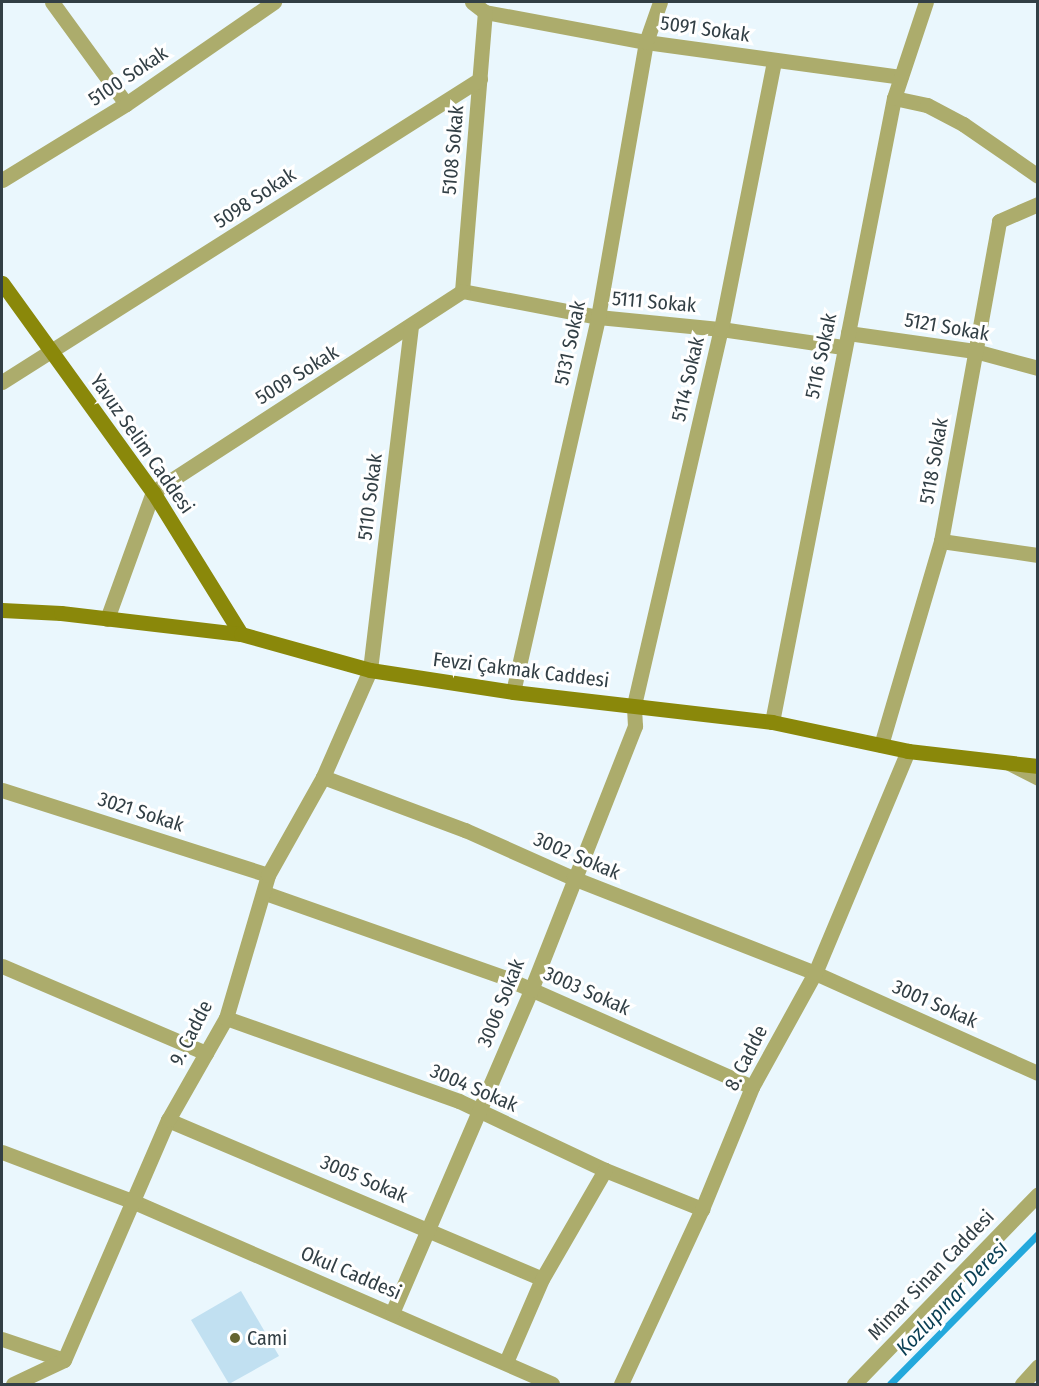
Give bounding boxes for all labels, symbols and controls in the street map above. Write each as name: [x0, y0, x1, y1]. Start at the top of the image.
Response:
street label: 5091 Sokak: [659, 11, 751, 47]
street label: 5100 Sokak: [84, 41, 172, 111]
street label: 5108 Sokak: [437, 104, 469, 196]
street label: 5098 Sokak: [210, 163, 300, 233]
street label: 5111 Sokak: [611, 286, 697, 318]
street label: 5131 Sokak: [549, 299, 591, 387]
street label: 5121 Sokak: [903, 308, 991, 346]
street label: 5116 Sokak: [800, 311, 842, 401]
street label: 5114 Sokak: [667, 334, 709, 424]
street label: 5009 Sokak: [251, 340, 343, 410]
street label: Yavuz Selim Caddesi: [85, 370, 199, 518]
street label: 5118 Sokak: [915, 416, 953, 506]
street label: 5110 Sokak: [353, 452, 387, 542]
street label: Fevzi Çakmak Caddesi: [432, 647, 610, 693]
street label: 3021 Sokak: [95, 787, 187, 837]
street label: 3002 Sokak: [530, 827, 624, 885]
street label: 3006 Sokak: [472, 955, 530, 1051]
street label: 3003 Sokak: [540, 961, 634, 1021]
street label: 3001 Sokak: [889, 975, 981, 1033]
street label: 9. Cadde: [164, 996, 218, 1070]
street label: 8. Cadde: [719, 1021, 773, 1095]
street label: 3004 Sokak: [427, 1059, 521, 1117]
street label: 3005 Sokak: [317, 1150, 411, 1208]
street label: Mimar Sinan Caddesi: [863, 1205, 999, 1345]
water label: Kozlupınar Deresi: [891, 1235, 1013, 1361]
street label: Okul Caddesi: [297, 1241, 405, 1305]
place label: Cami: [247, 1326, 287, 1350]
marker: Cami: [228, 1331, 242, 1345]

